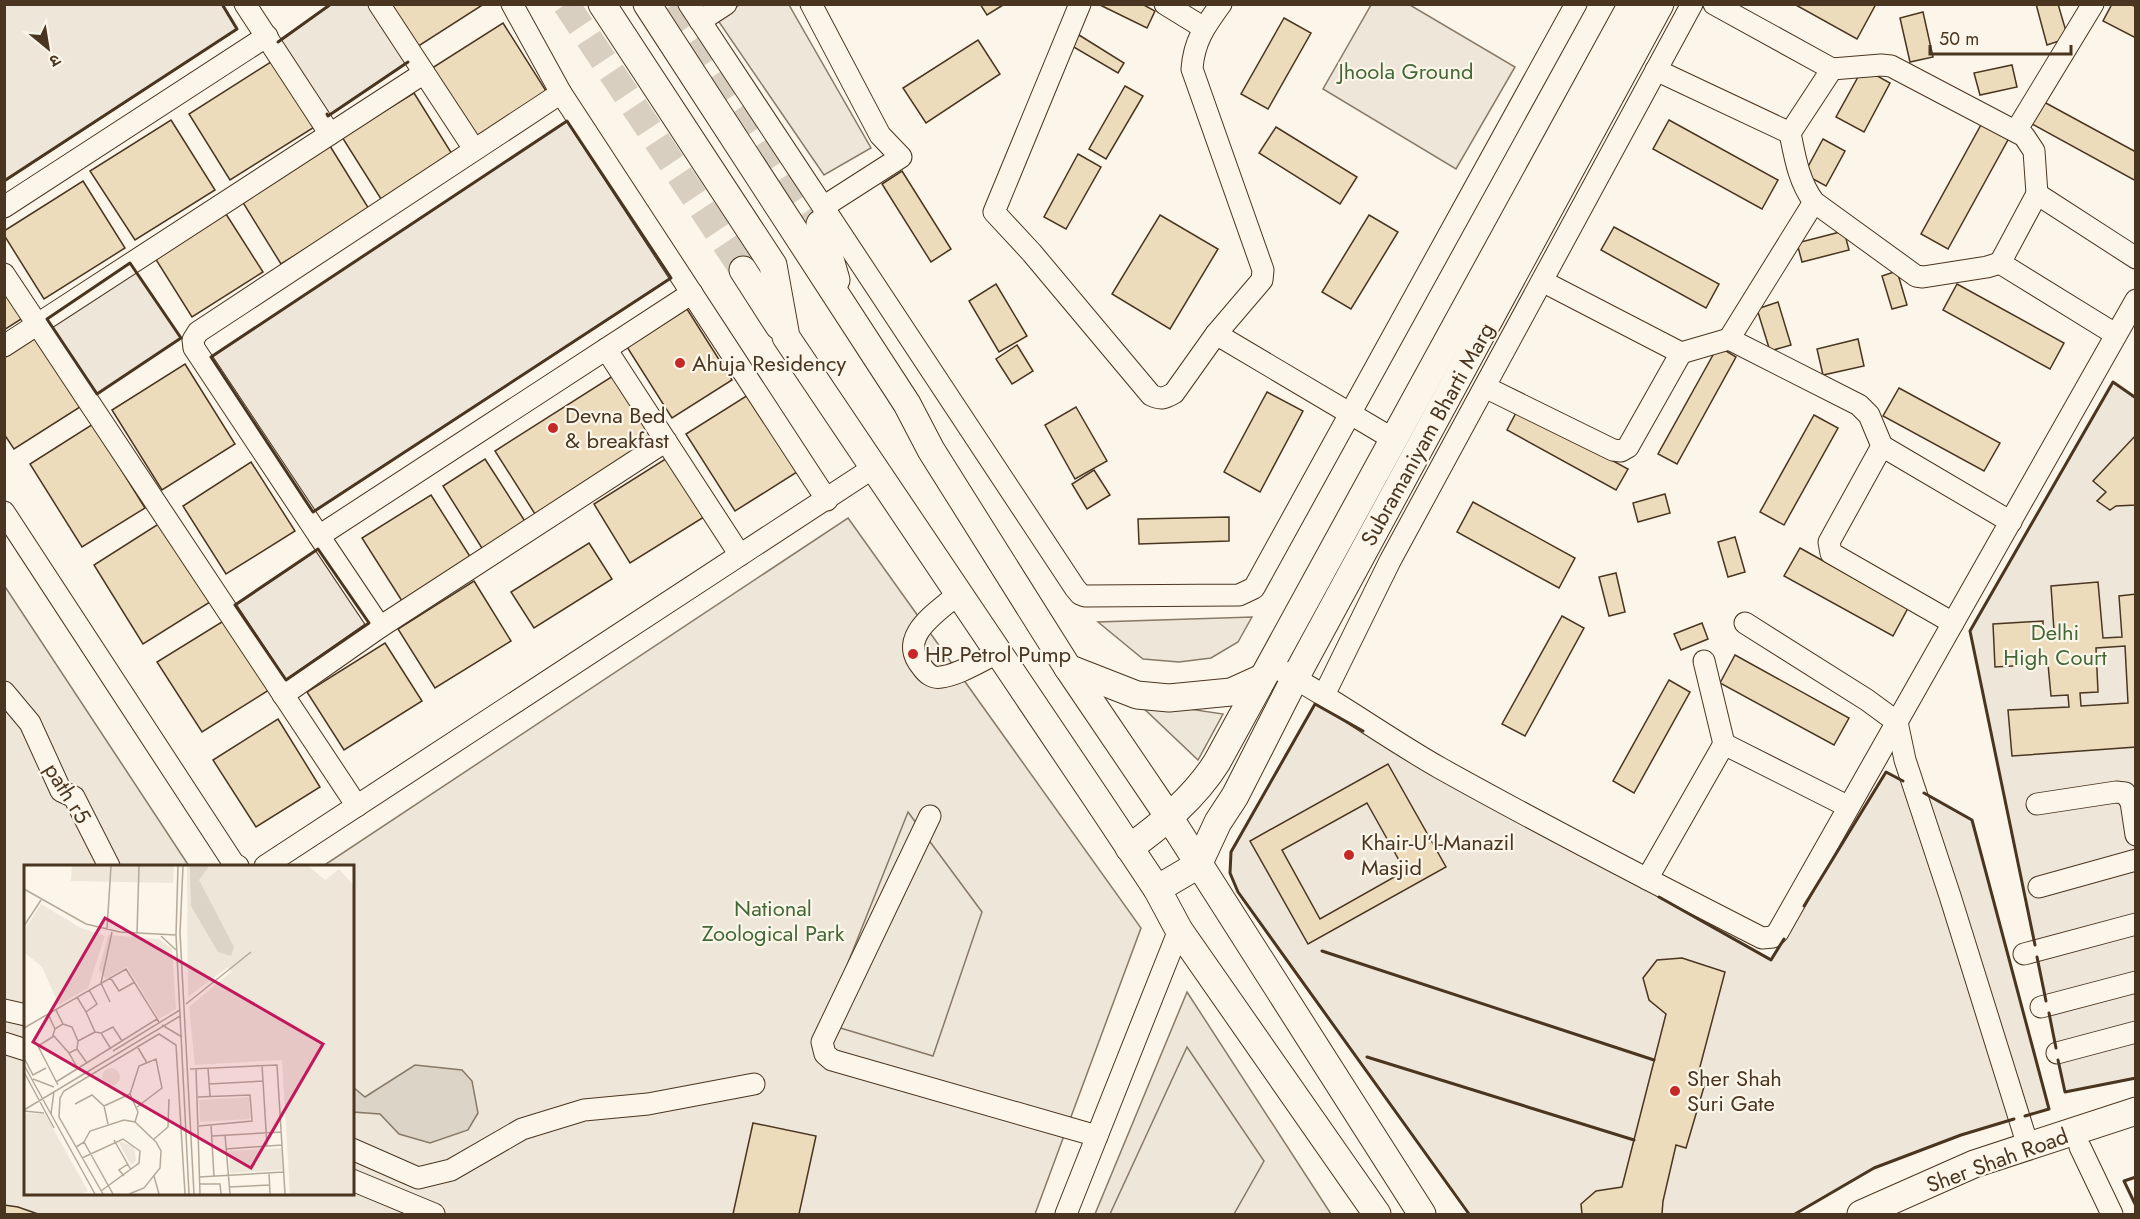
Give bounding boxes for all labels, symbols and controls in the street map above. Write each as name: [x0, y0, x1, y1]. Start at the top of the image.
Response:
north arrow: [18, 18, 78, 78]
scale bar: [1930, 18, 2071, 56]
text: 50 m: [1939, 26, 1979, 52]
text: उ: [45, 48, 65, 73]
park label: Jhoola Ground: [1335, 55, 1474, 87]
street label: Subramaniyam Bharti Marg: [1352, 316, 1502, 552]
place label: Ahuja Residency: [692, 347, 846, 379]
marker: Ahuja Residency: [673, 356, 687, 370]
place label: Devna Bed & breakfast: [565, 399, 670, 456]
marker: Devna Bed & breakfast: [546, 421, 560, 435]
park label: Delhi High Court: [2003, 616, 2108, 673]
place label: HP Petrol Pump: [925, 638, 1071, 670]
marker: HP Petrol Pump: [906, 647, 920, 661]
street label: path r5: [37, 756, 99, 830]
place label: Khair-U’l-Manazil Masjid: [1361, 826, 1514, 883]
marker: Khair-U’l-Manazil Masjid: [1342, 848, 1356, 862]
inset map: [24, 865, 354, 1195]
park label: National Zoological Park: [702, 892, 845, 949]
place label: Sher Shah Suri Gate: [1687, 1062, 1782, 1119]
marker: Sher Shah Suri Gate: [1668, 1084, 1682, 1098]
street label: Sher Shah Road: [1922, 1120, 2072, 1200]

